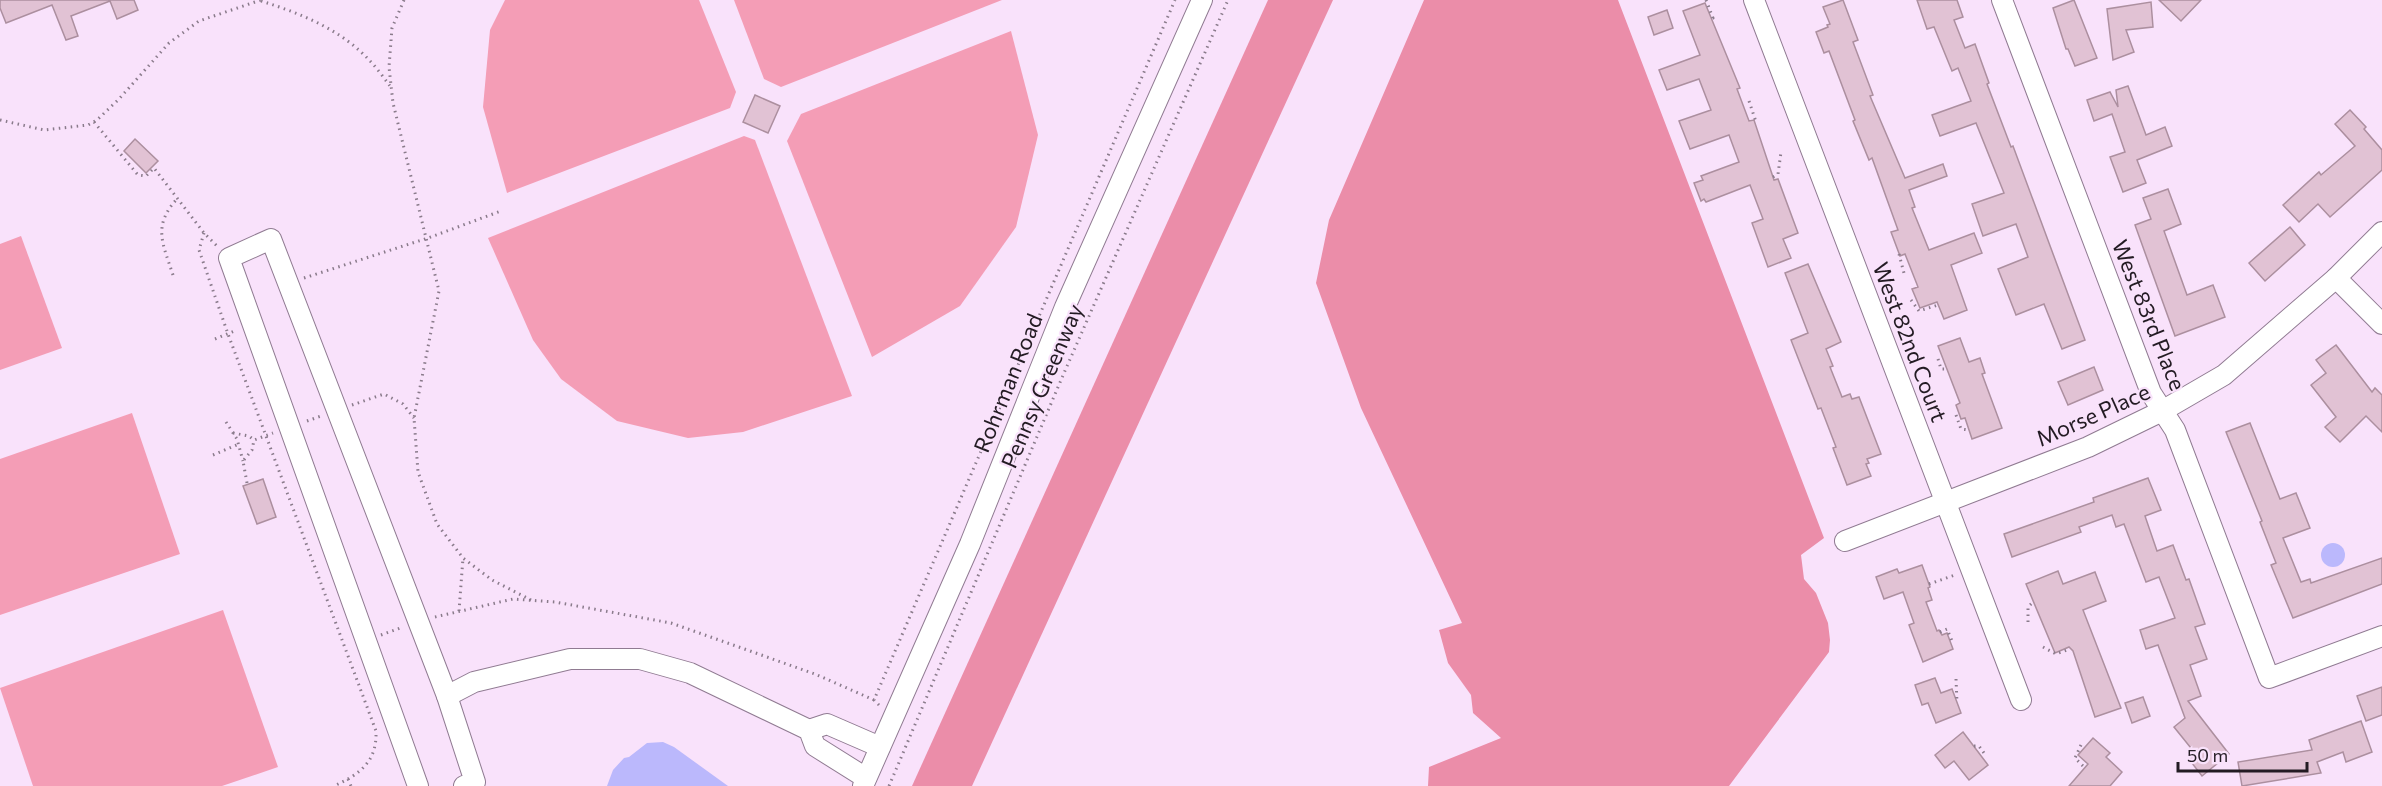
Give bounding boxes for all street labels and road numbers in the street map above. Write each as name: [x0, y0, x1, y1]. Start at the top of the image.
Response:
street label: West 83rd Place: [2107, 235, 2192, 394]
street label: West 82nd Court: [1868, 258, 1953, 426]
street label: Pennsy Greenway: [995, 300, 1088, 472]
street label: Rohrman Road: [967, 309, 1048, 456]
street label: Morse Place: [2032, 377, 2154, 452]

